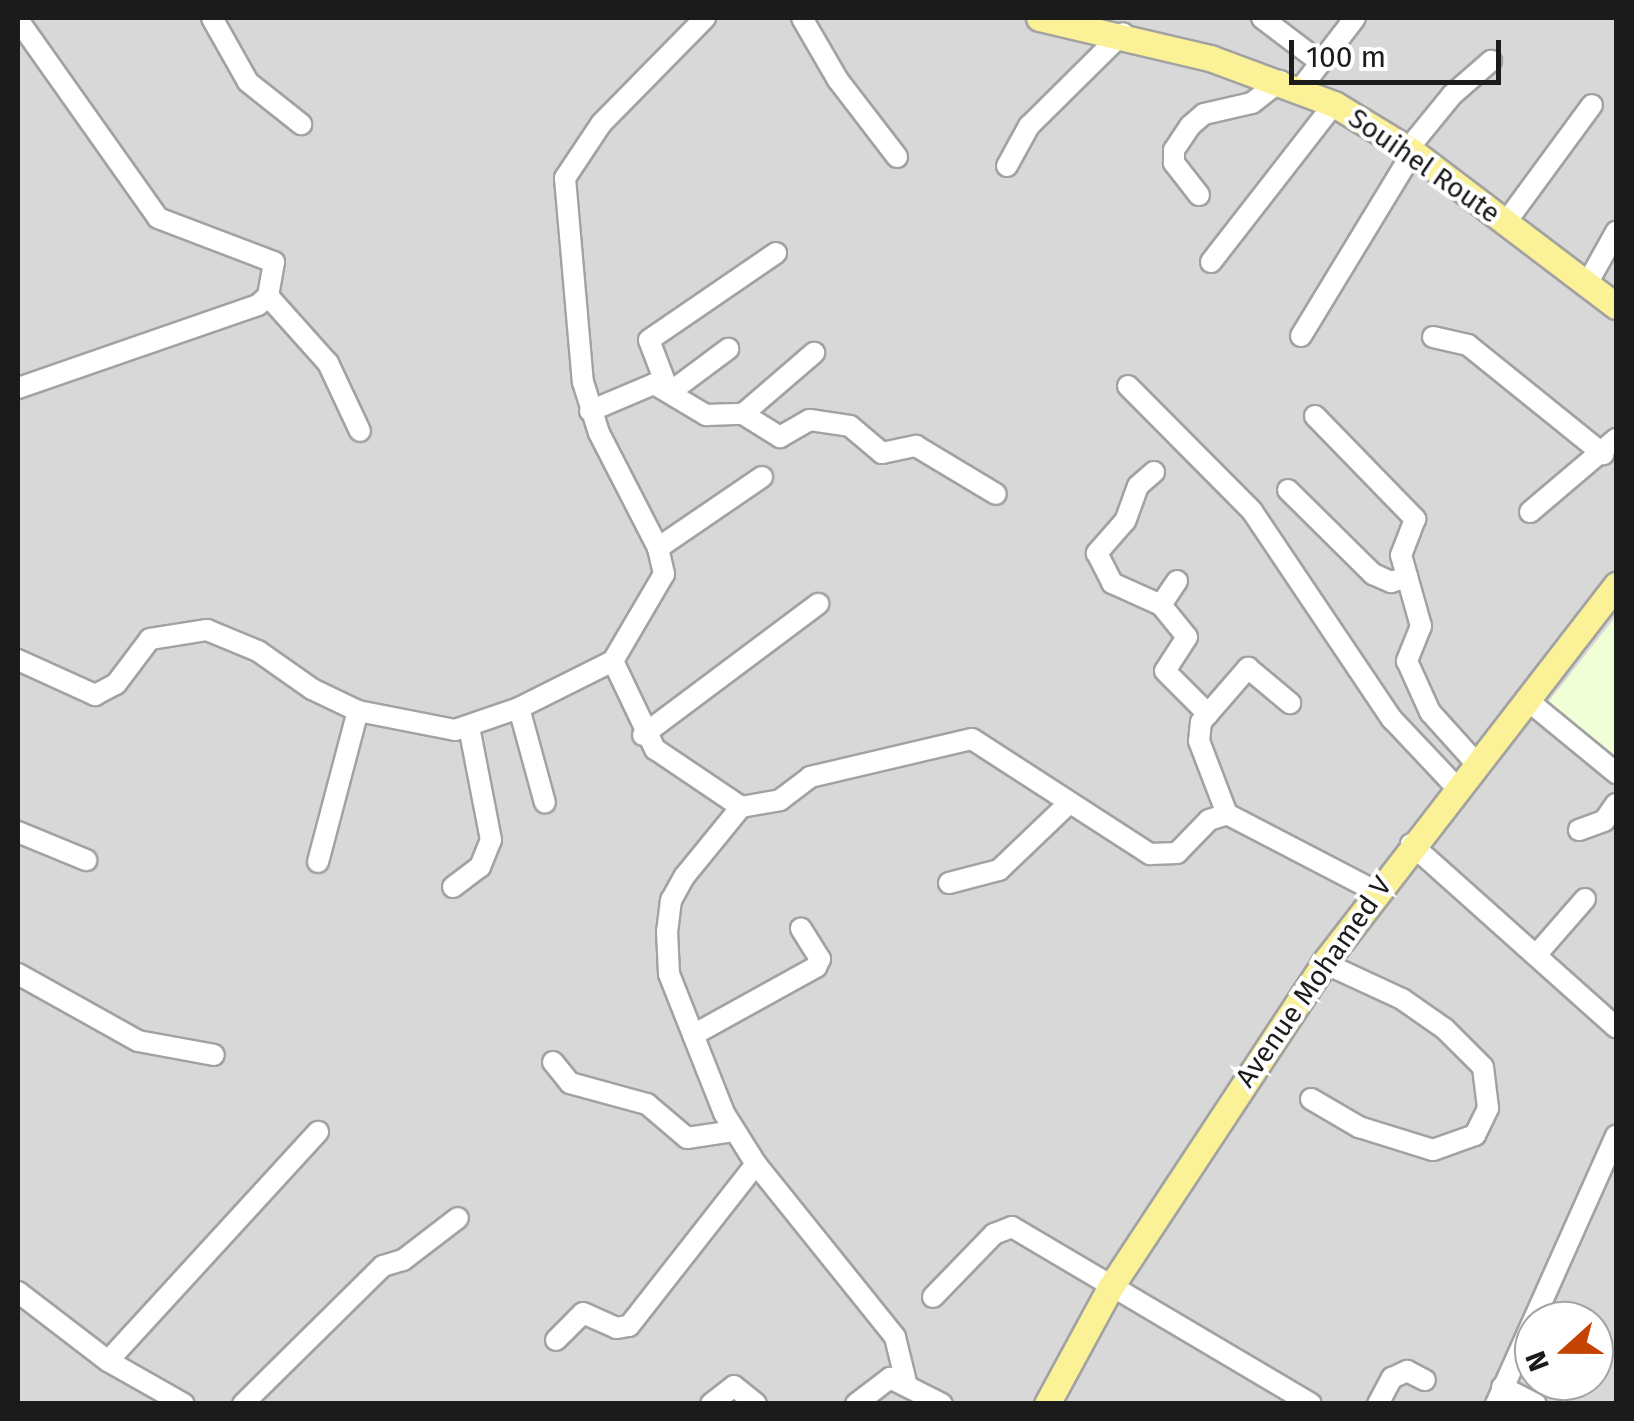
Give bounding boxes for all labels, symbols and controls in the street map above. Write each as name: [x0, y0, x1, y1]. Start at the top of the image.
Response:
scale bar: [1294, 20, 1506, 82]
text: 100 m: [1306, 39, 1386, 75]
street label: Souihel Route: [1342, 101, 1506, 231]
street label: Avenue Mohamed V: [1229, 870, 1399, 1094]
north arrow: [1514, 1301, 1614, 1401]
text: N: [1519, 1347, 1556, 1376]

